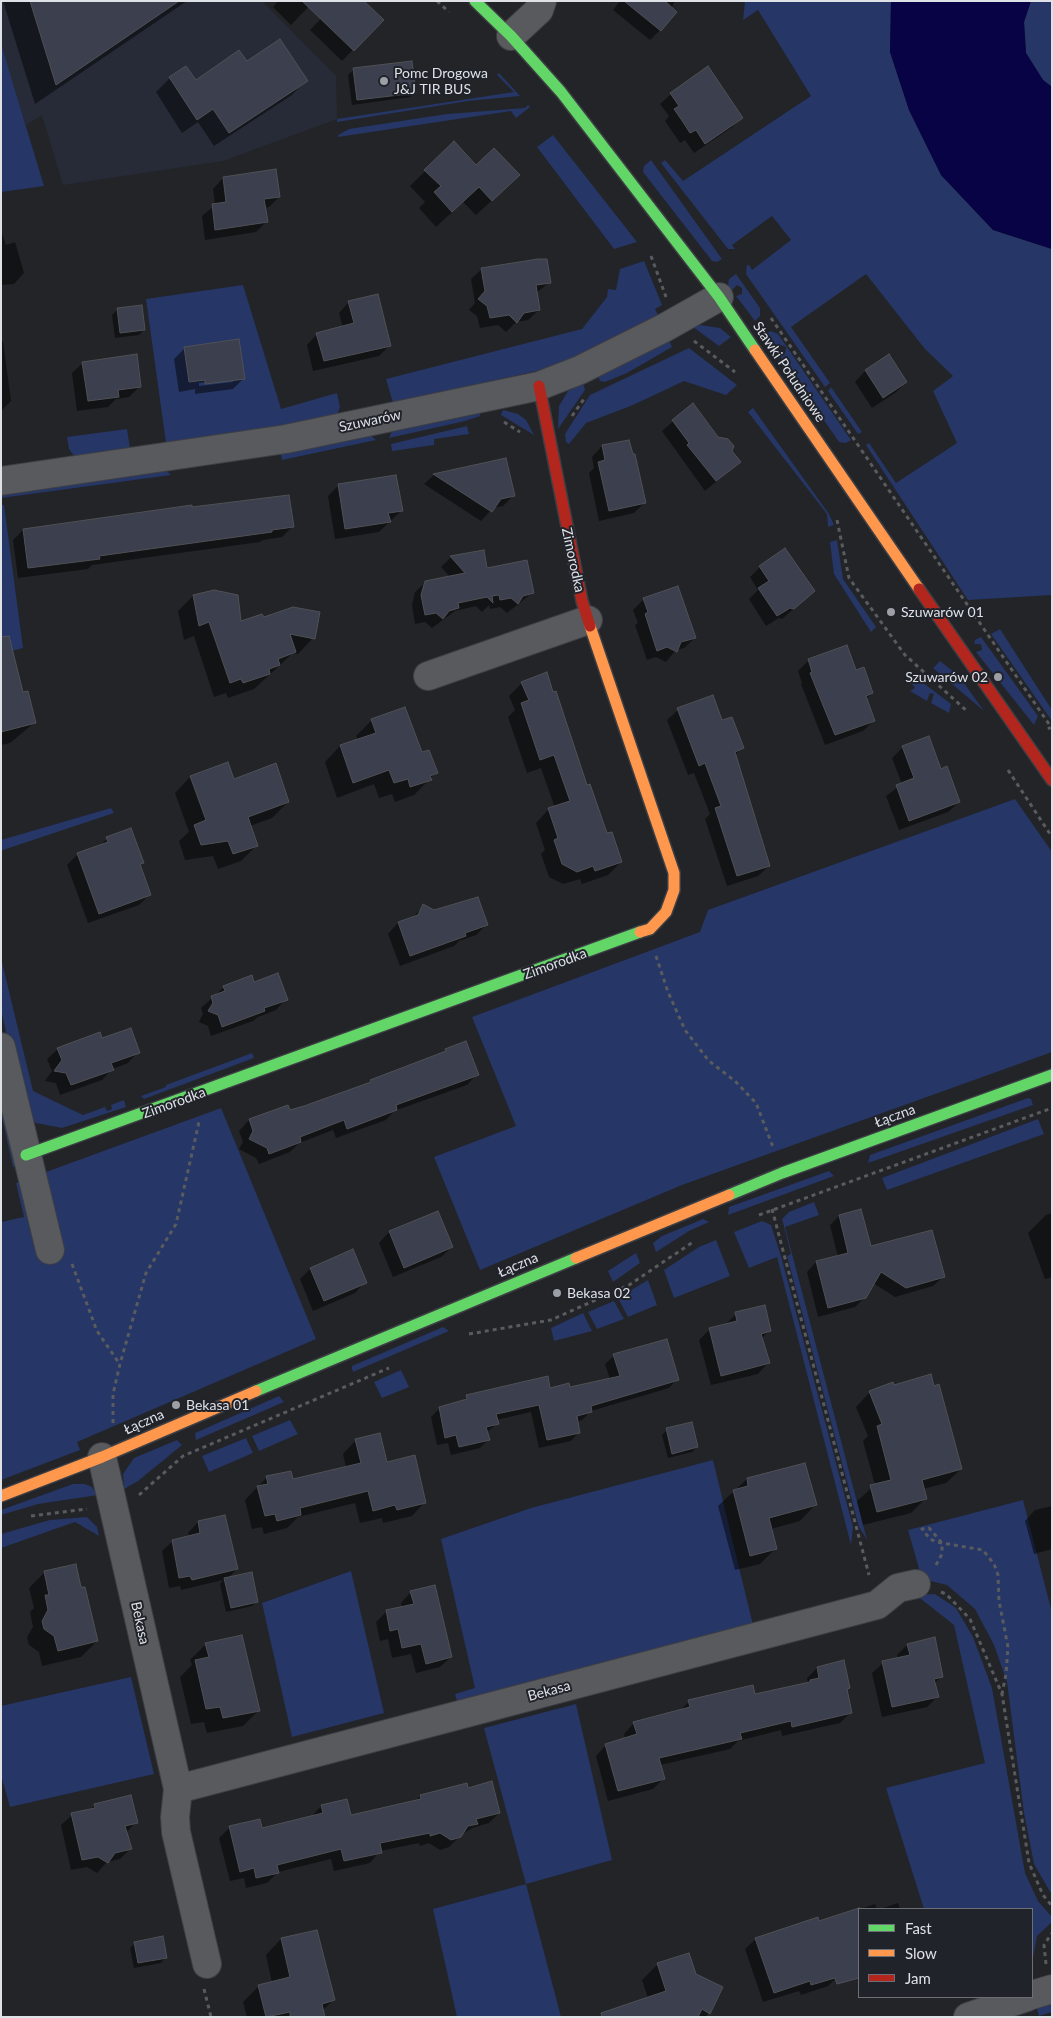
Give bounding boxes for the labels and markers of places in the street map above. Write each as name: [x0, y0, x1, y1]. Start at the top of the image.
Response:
place label: Pomc Drogowa J&J TIR BUS: [394, 65, 488, 98]
marker: Pomc Drogowa J&J TIR BUS: [378, 75, 390, 87]
place label: Szuwarów 01: [901, 604, 984, 620]
marker: Szuwarów 01: [885, 606, 897, 618]
place label: Szuwarów 02: [905, 669, 988, 685]
marker: Szuwarów 02: [992, 671, 1004, 683]
place label: Bekasa 02: [567, 1285, 630, 1301]
marker: Bekasa 02: [551, 1287, 563, 1299]
place label: Bekasa 01: [186, 1397, 249, 1413]
marker: Bekasa 01: [170, 1399, 182, 1411]

